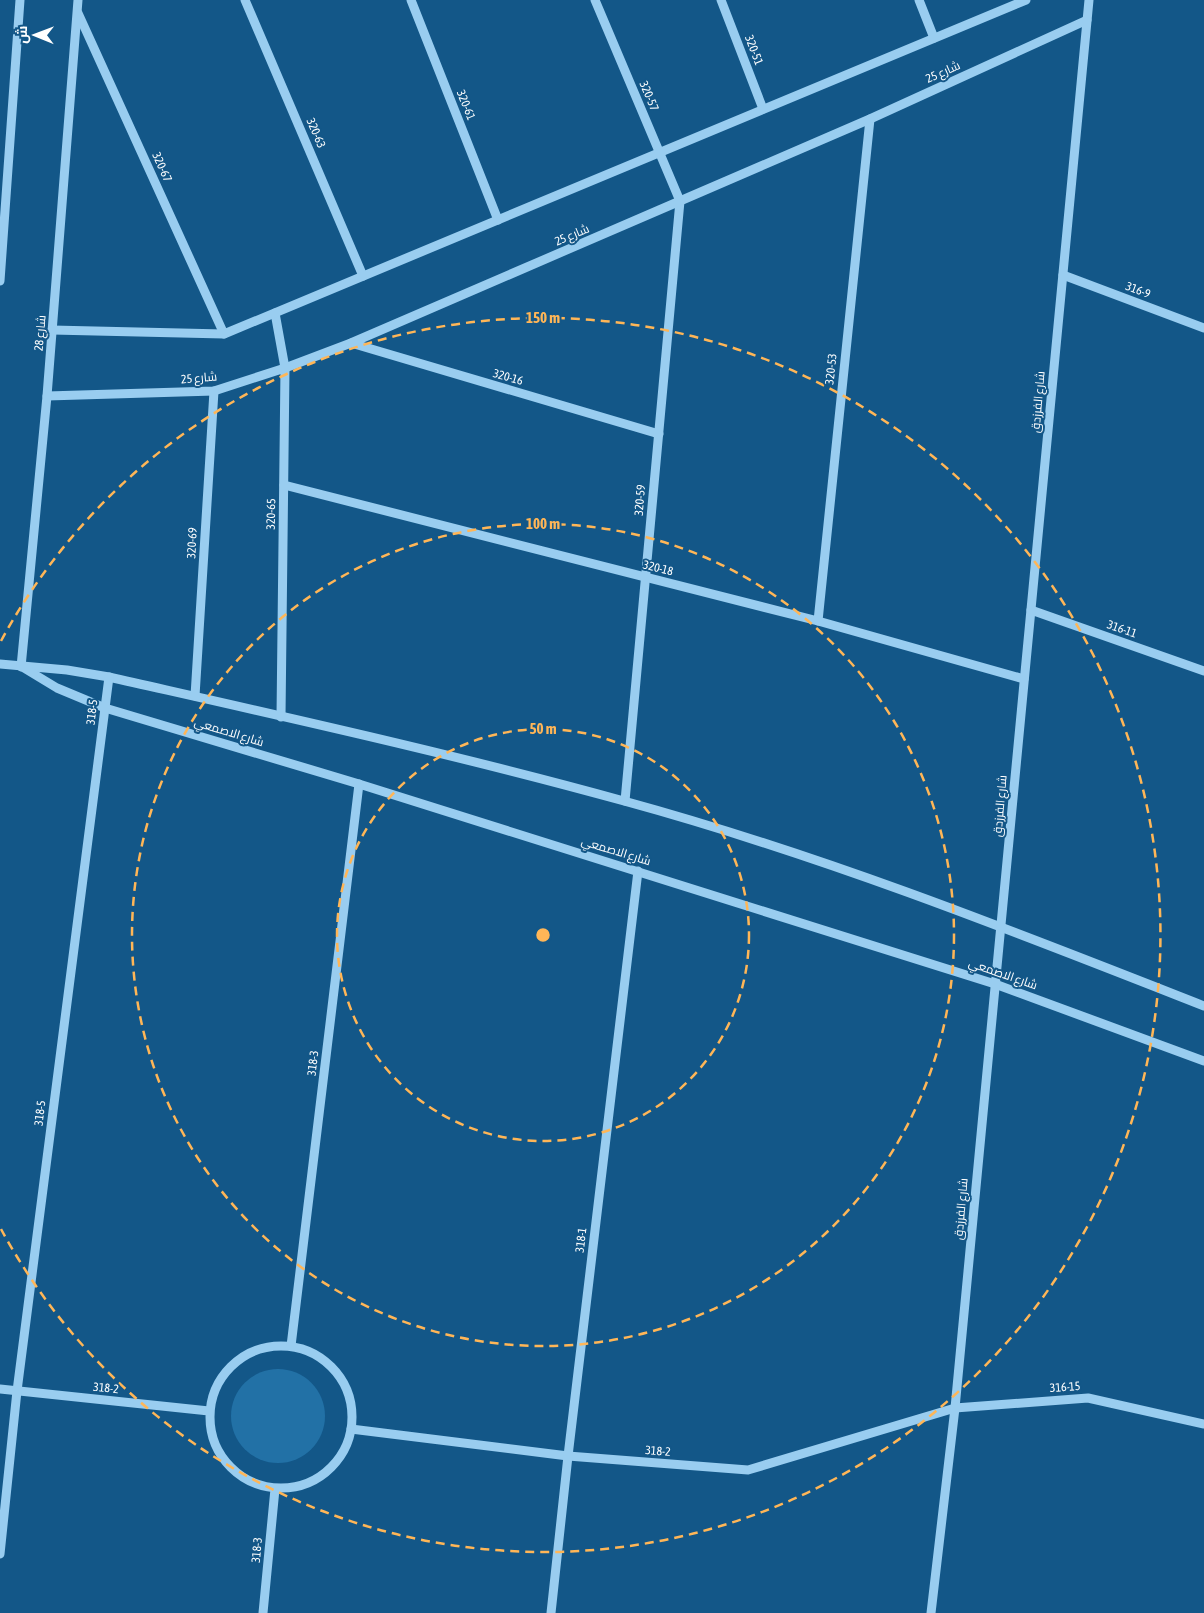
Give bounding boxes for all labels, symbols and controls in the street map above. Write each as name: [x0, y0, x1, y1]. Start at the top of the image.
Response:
north arrow: [10, 10, 60, 60]
text: ش: [14, 26, 31, 44]
street label: 320-51: [742, 33, 766, 67]
street label: شارع 25: [924, 58, 963, 87]
street label: 320-57: [636, 79, 662, 113]
street label: 320-61: [454, 88, 478, 122]
street label: 320-63: [303, 116, 329, 150]
street label: 320-67: [149, 150, 175, 184]
street label: شارع 25: [553, 221, 592, 249]
street label: 316-9: [1124, 279, 1153, 301]
text: 150 m: [526, 309, 560, 326]
street label: شارع 28: [31, 314, 50, 352]
street label: 320-53: [822, 353, 840, 385]
street label: 320-16: [491, 366, 525, 388]
street label: شارع 25: [180, 369, 218, 388]
street label: شارع الفرزدق: [1028, 370, 1049, 434]
street label: 320-59: [632, 483, 648, 516]
street label: 320-65: [264, 498, 278, 530]
text: 100 m: [526, 515, 560, 532]
street label: 320-69: [184, 527, 200, 559]
street label: 320-18: [641, 558, 675, 579]
street label: 316-11: [1105, 617, 1139, 641]
street label: 318-5: [83, 698, 101, 726]
street label: شارع الاصمعي: [192, 715, 266, 752]
text: 50 m: [530, 720, 557, 737]
street label: شارع الفرزدق: [990, 774, 1011, 838]
street label: شارع الاصمعي: [579, 834, 653, 871]
centre of rings: [534, 926, 552, 944]
street label: شارع الاصمعي: [966, 956, 1039, 995]
street label: 318-3: [304, 1049, 322, 1077]
street label: 318-5: [31, 1099, 49, 1127]
street label: شارع الفرزدق: [951, 1177, 972, 1241]
street label: 318-1: [573, 1226, 590, 1253]
street label: 316-15: [1049, 1379, 1081, 1395]
street label: 318-2: [93, 1380, 119, 1396]
street label: 318-2: [645, 1443, 671, 1459]
street label: 318-3: [249, 1537, 265, 1563]

